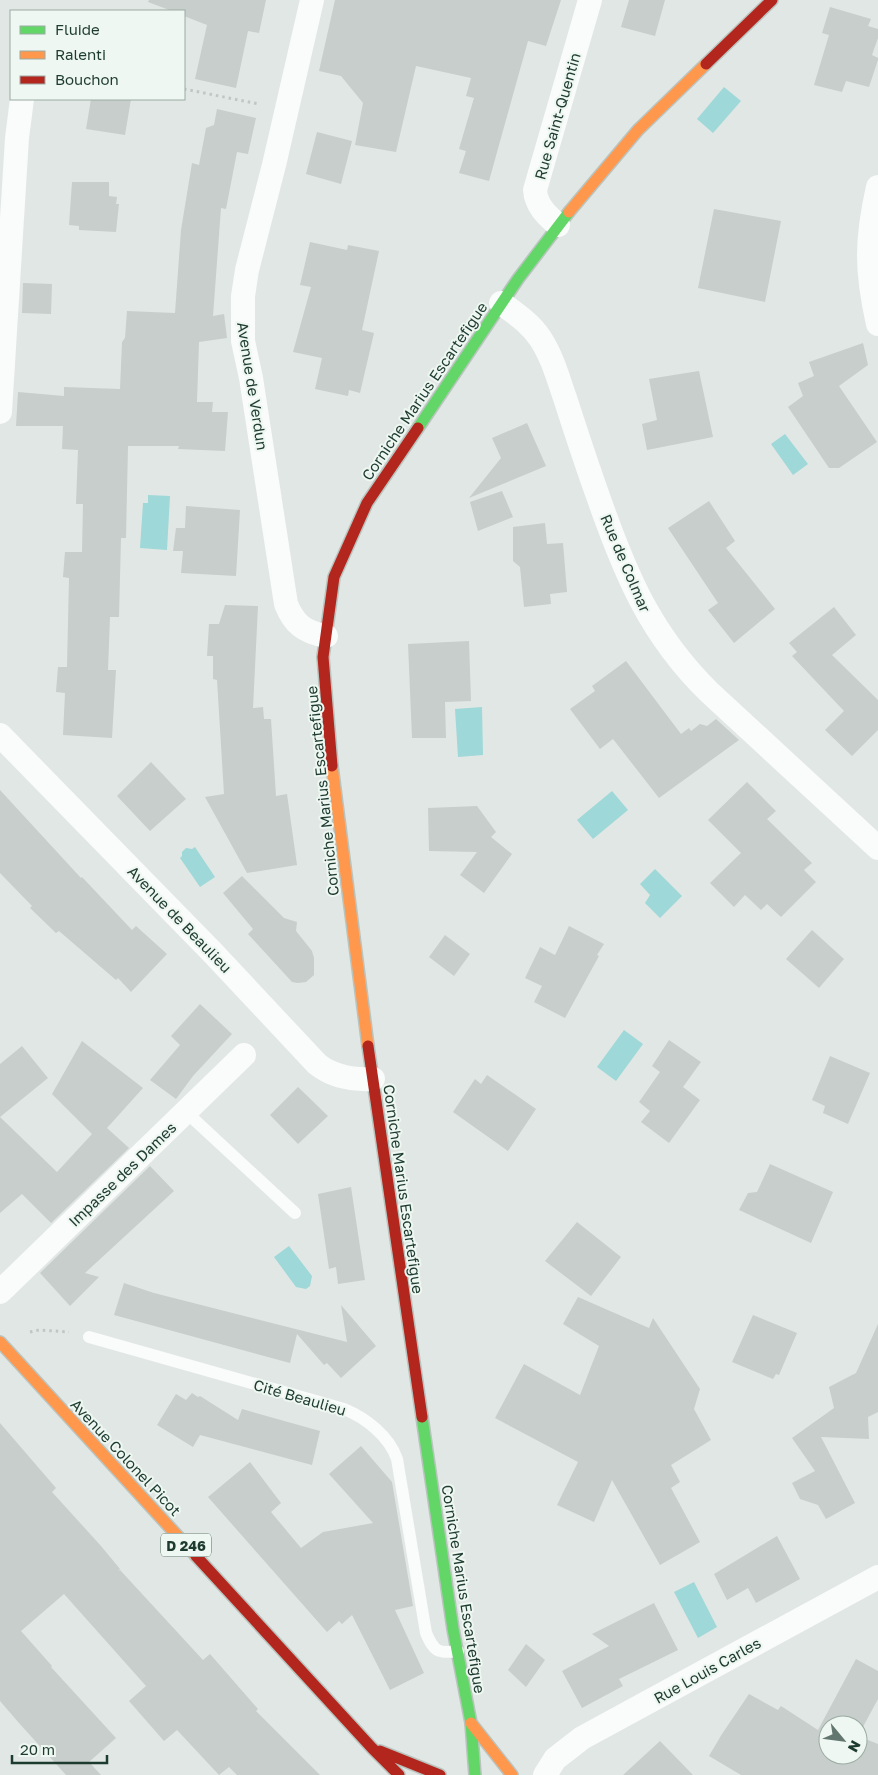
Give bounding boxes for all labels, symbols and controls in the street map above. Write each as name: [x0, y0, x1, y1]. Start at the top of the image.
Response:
legend: [10, 10, 185, 100]
text: Fluide: [55, 20, 100, 38]
text: Ralenti: [55, 45, 106, 63]
street label: Rue Saint-Quentin: [530, 50, 584, 182]
text: Bouchon: [55, 70, 119, 88]
street label: Corniche Marius Escartefigue: [358, 298, 491, 484]
street label: Avenue de Verdun: [234, 321, 272, 451]
street label: Rue de Colmar: [597, 511, 655, 615]
street label: Corniche Marius Escartefigue: [302, 685, 342, 897]
street label: Avenue de Beaulieu: [124, 862, 236, 976]
street label: Corniche Marius Escartefigue: [380, 1083, 428, 1295]
street label: Impasse des Dames: [64, 1118, 180, 1230]
street label: Cité Beaulieu: [252, 1375, 348, 1419]
street label: Avenue Colonel Picot: [67, 1395, 185, 1519]
street label: Corniche Marius Escartefigue: [439, 1483, 489, 1695]
road number: D 246: [161, 1534, 211, 1556]
street label: Rue Louis Carles: [650, 1633, 764, 1707]
north arrow: [818, 1715, 868, 1765]
scale bar: [12, 1732, 108, 1764]
text: N: [845, 1738, 865, 1755]
text: 20 m: [20, 1740, 55, 1758]

